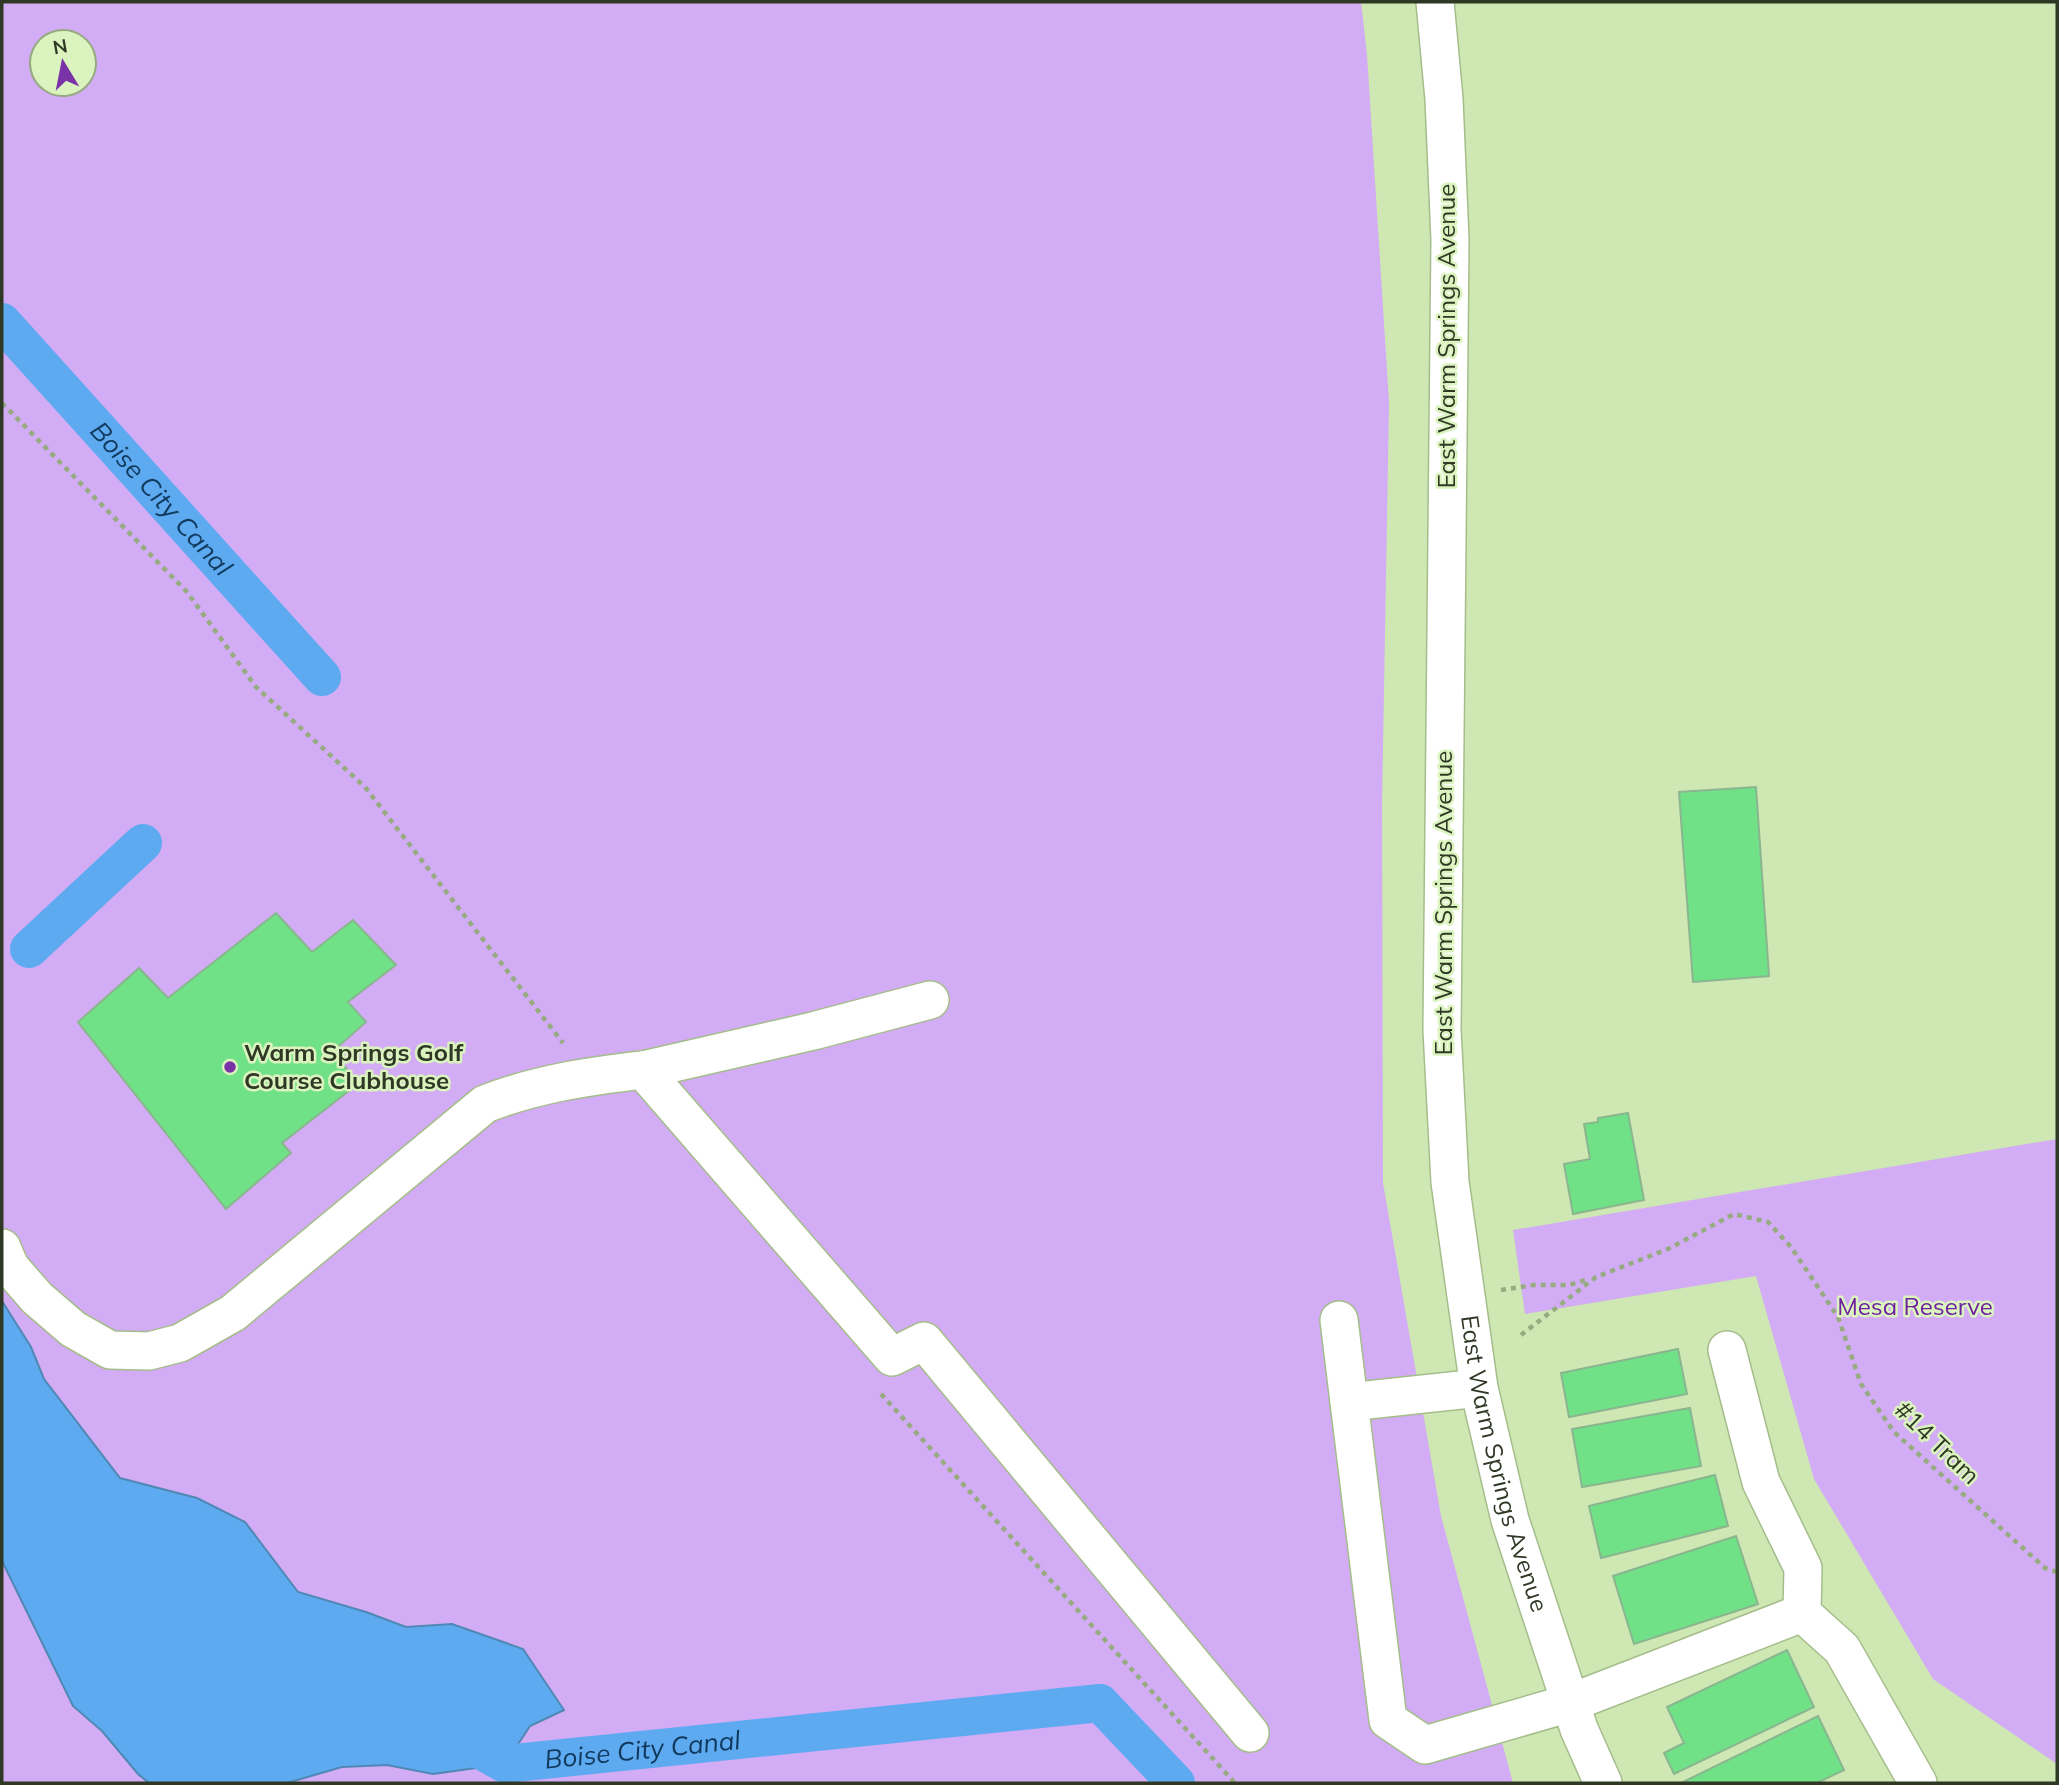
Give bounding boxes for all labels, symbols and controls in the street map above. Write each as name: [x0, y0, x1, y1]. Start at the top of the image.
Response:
north arrow: [28, 28, 98, 98]
text: N: [51, 33, 69, 59]
street label: East Warm Springs Avenue: [1431, 184, 1461, 488]
water label: Boise City Canal: [84, 414, 240, 583]
street label: East Warm Springs Avenue: [1428, 751, 1458, 1055]
place label: Warm Springs Golf Course Clubhouse: [244, 1037, 464, 1095]
marker: Warm Springs Golf Course Clubhouse: [222, 1059, 238, 1075]
park label: Mesa Reserve: [1837, 1291, 1993, 1321]
street label: East Warm Springs Avenue: [1455, 1313, 1555, 1616]
street label: #14 Tram: [1889, 1395, 1986, 1490]
water label: Boise City Canal: [543, 1723, 743, 1776]

